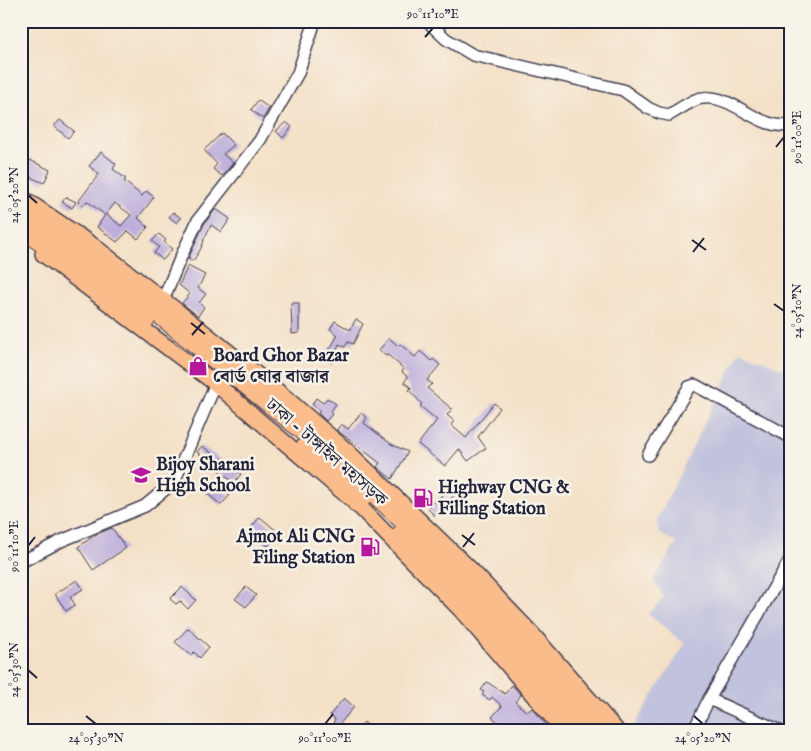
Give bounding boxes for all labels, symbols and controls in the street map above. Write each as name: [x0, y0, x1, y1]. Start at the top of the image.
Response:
text: 90°11'10"E: [406, 7, 459, 22]
text: 90°11'00"E: [790, 110, 805, 165]
text: 24°05'20"N: [7, 166, 22, 223]
text: 24°05'10"N: [790, 283, 805, 339]
place label: Board Ghor Bazar বোর্ড ঘোর বাজার: [213, 345, 349, 389]
shop icon: Board Ghor Bazar বোর্ড ঘোর বাজার: [187, 355, 209, 377]
street label: ঢাকা - টাঙ্গাইল মহাসড়ক: [260, 393, 393, 513]
place label: Bijoy Sharani High School: [156, 454, 255, 498]
school or university icon: Bijoy Sharani High School: [130, 464, 152, 486]
place label: Highway CNG & Filling Station: [438, 477, 570, 521]
fuel station icon: Highway CNG & Filling Station: [412, 487, 434, 509]
text: 90°11'10"E: [7, 520, 22, 573]
place label: Ajmot Ali CNG Filing Station: [236, 526, 356, 570]
fuel station icon: Ajmot Ali CNG Filing Station: [359, 536, 381, 558]
text: 24°05'30"N: [7, 642, 22, 698]
text: 24°05'30"N: [68, 731, 124, 746]
text: 90°11'00"E: [297, 731, 352, 746]
text: 24°05'20"N: [675, 731, 732, 746]

